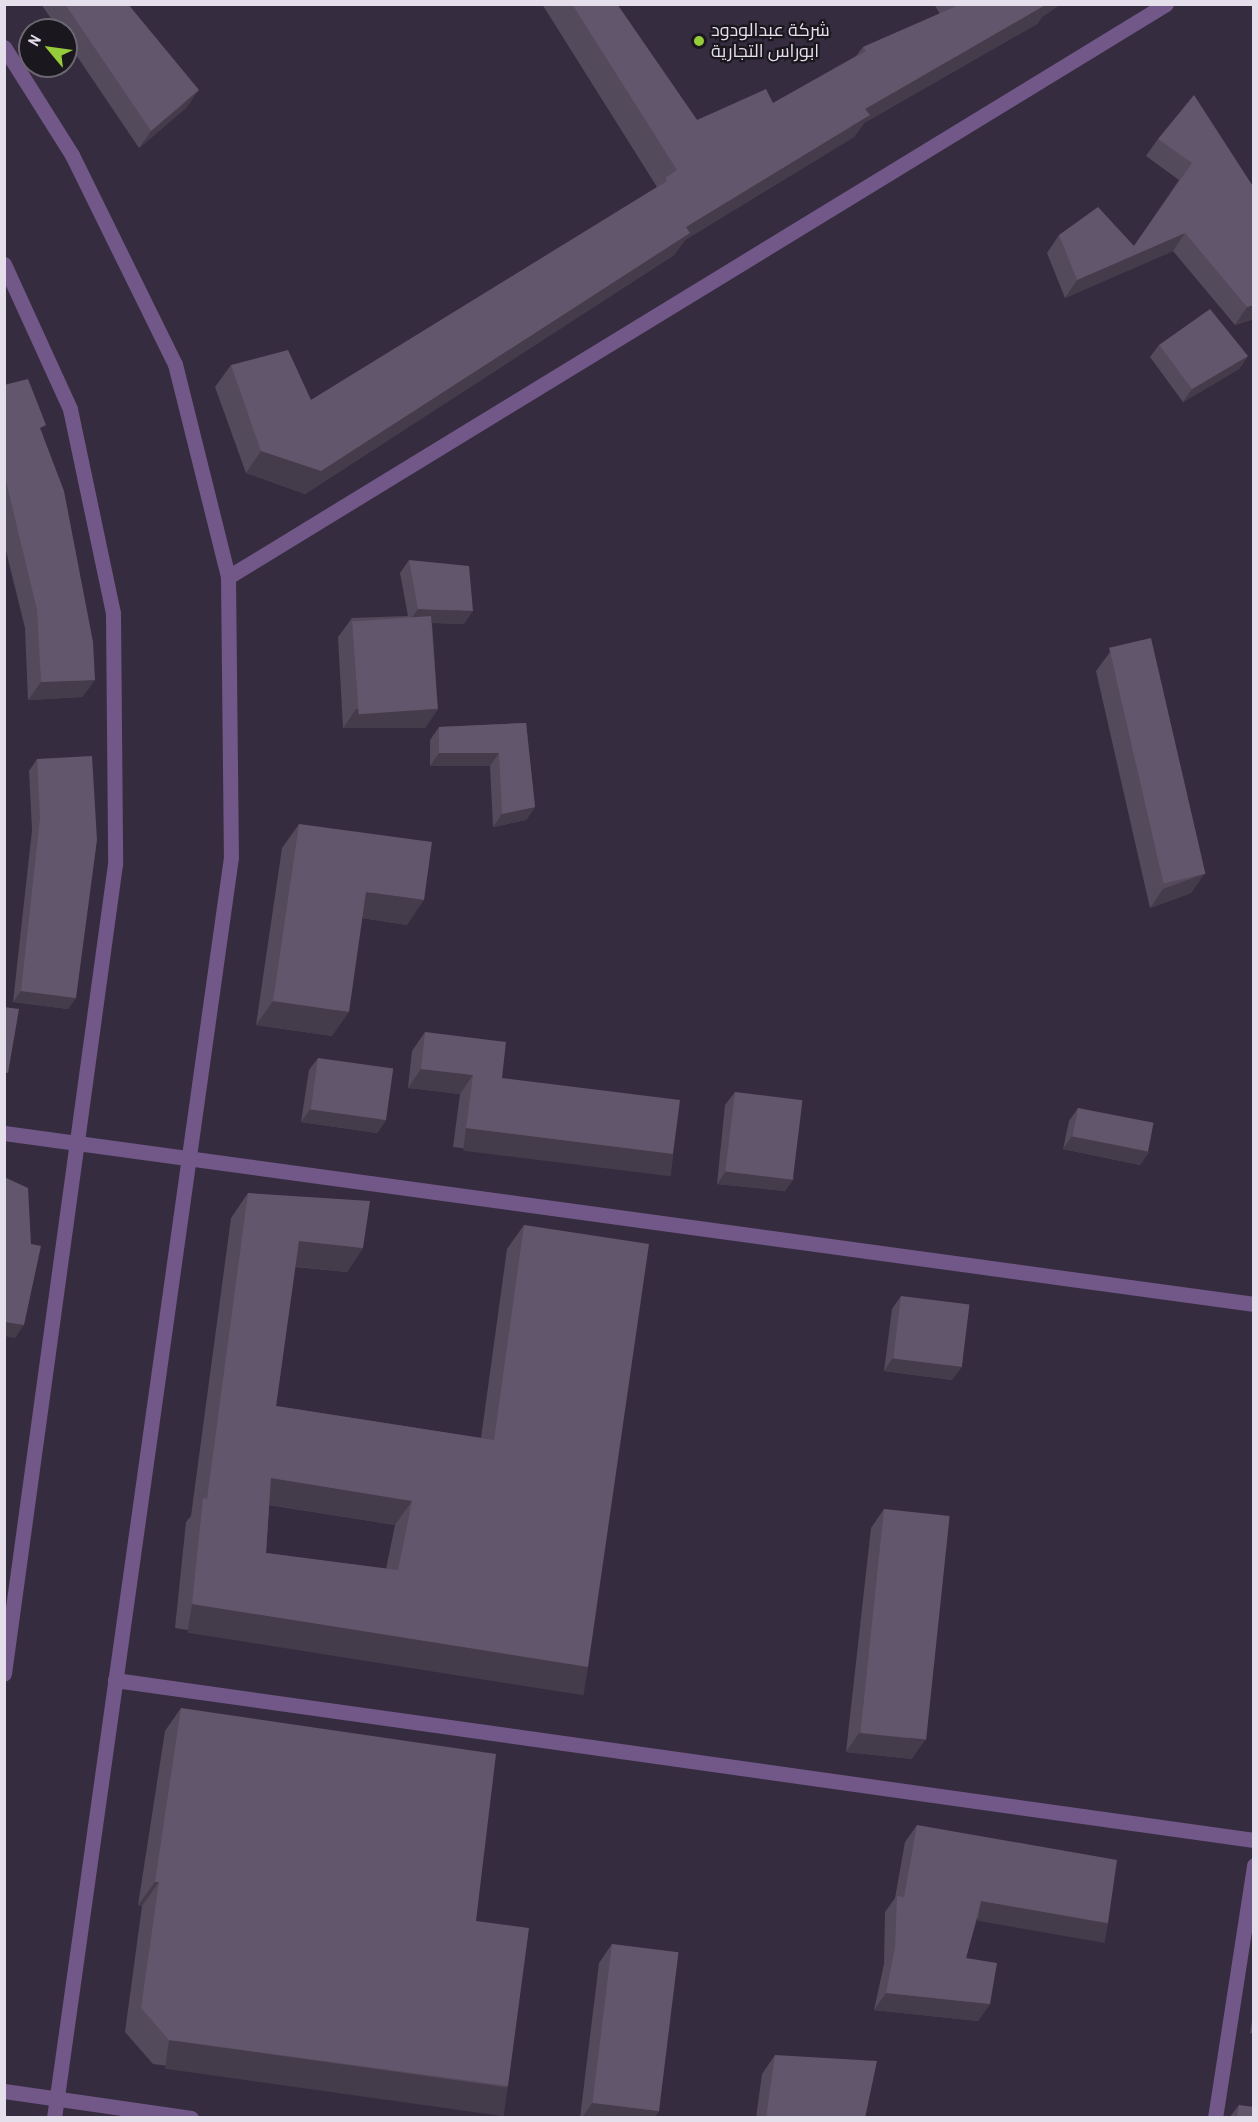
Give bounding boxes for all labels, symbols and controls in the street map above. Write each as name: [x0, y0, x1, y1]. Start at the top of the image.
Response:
north arrow: [18, 18, 78, 78]
place label: شركة عبدالودود ابوراس التجارية: [711, 20, 830, 63]
text: N: [22, 31, 46, 50]
marker: شركة عبدالودود ابوراس التجارية: [692, 34, 706, 48]

